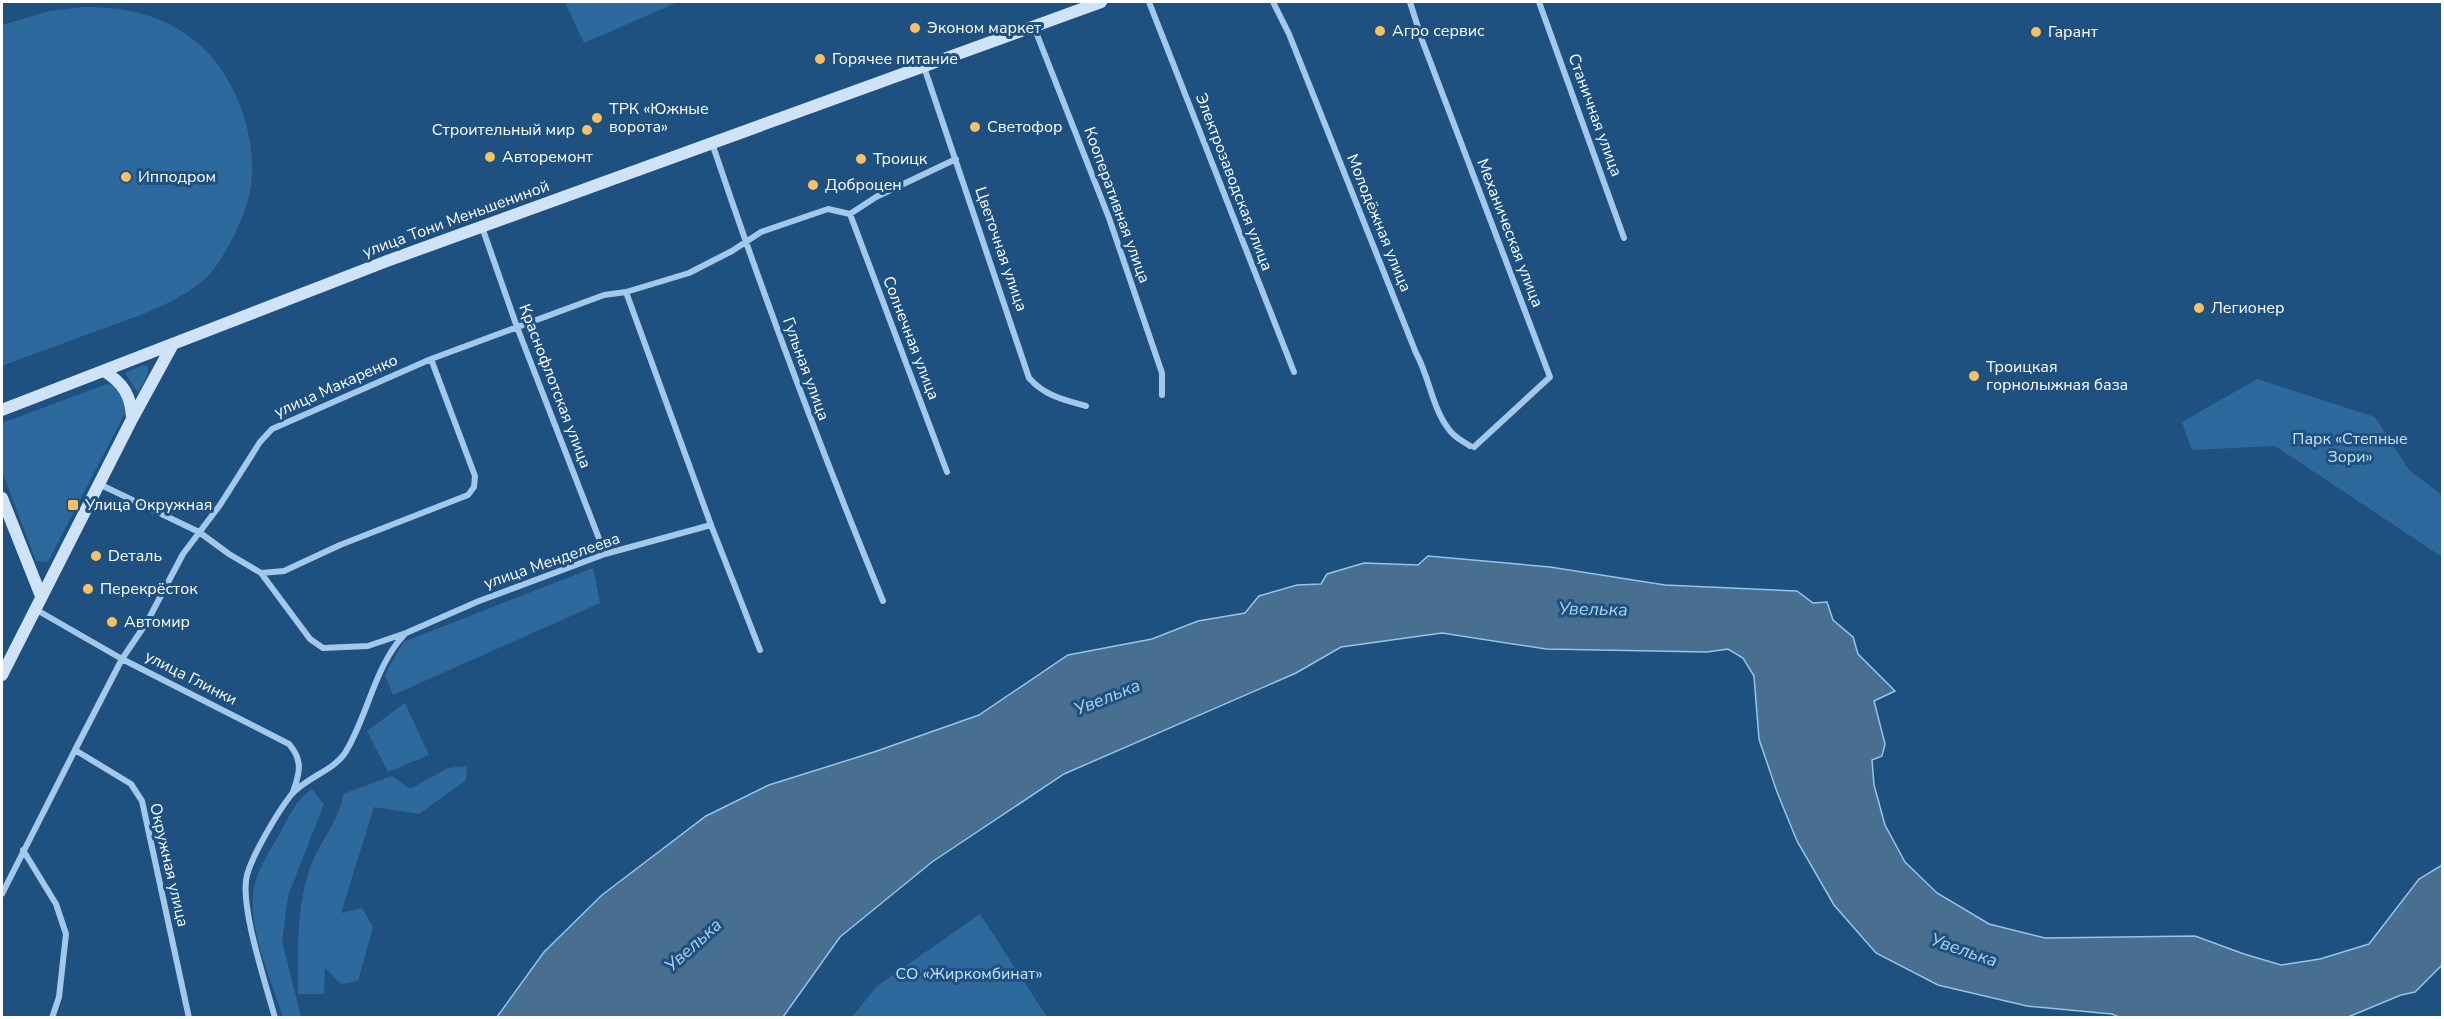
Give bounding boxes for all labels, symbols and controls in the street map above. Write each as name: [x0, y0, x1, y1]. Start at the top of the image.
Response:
place label: Эконом маркет: [927, 17, 1042, 39]
place label: Агро сервис: [1392, 20, 1485, 42]
marker: Эконом маркет: [908, 21, 922, 35]
place label: Гарант: [2048, 21, 2099, 43]
marker: Агро сервис: [1373, 24, 1387, 38]
marker: Гарант: [2029, 25, 2043, 39]
place label: Горячее питание: [832, 48, 958, 70]
street label: Станичная улица: [1563, 50, 1627, 180]
marker: Горячее питание: [813, 52, 827, 66]
street label: Электрозаводская улица: [1190, 90, 1278, 274]
place label: ТРК «Южные ворота»: [609, 98, 709, 138]
marker: ТРК «Южные ворота»: [590, 111, 604, 125]
place label: Светофор: [987, 116, 1063, 138]
place label: Строительный мир: [432, 119, 575, 141]
marker: Светофор: [968, 120, 982, 134]
marker: Строительный мир: [580, 123, 594, 137]
street label: Кооперативная улица: [1078, 124, 1156, 286]
place label: Авторемонт: [502, 146, 594, 168]
place label: Троицк: [873, 148, 928, 170]
marker: Авторемонт: [483, 150, 497, 164]
street label: Молодёжная улица: [1341, 151, 1417, 295]
marker: Троицк: [854, 152, 868, 166]
street label: Механическая улица: [1472, 156, 1548, 310]
place label: Ипподром: [138, 166, 216, 188]
marker: Ипподром: [119, 170, 133, 184]
place label: Доброцен: [825, 174, 902, 196]
street label: улица Тони Меньшениной: [360, 175, 552, 263]
marker: Доброцен: [806, 178, 820, 192]
street label: Цветочная улица: [969, 184, 1033, 314]
street label: Солнечная улица: [877, 273, 945, 403]
place label: Легионер: [2211, 297, 2284, 319]
street label: Краснофлотская улица: [513, 301, 597, 471]
marker: Легионер: [2192, 301, 2206, 315]
street label: Гульная улица: [777, 314, 835, 424]
street label: улица Макаренко: [271, 349, 401, 423]
place label: Троицкая горнолыжная база: [1986, 356, 2128, 396]
marker: Троицкая горнолыжная база: [1967, 369, 1981, 383]
park label: Парк «Степные Зори»: [2292, 428, 2408, 468]
place label: Улица Окружная: [84, 494, 213, 516]
marker: Улица Окружная: [66, 498, 80, 512]
street label: улица Менделеева: [481, 527, 623, 595]
place label: Dеталь: [108, 545, 162, 567]
marker: Dеталь: [89, 549, 103, 563]
place label: Перекрёсток: [100, 578, 198, 600]
marker: Перекрёсток: [81, 582, 95, 596]
water label: Увелька: [1558, 596, 1628, 622]
place label: Автомир: [124, 611, 190, 633]
marker: Автомир: [105, 615, 119, 629]
street label: улица Глинки: [141, 645, 241, 711]
water label: Увелька: [1070, 673, 1144, 721]
street label: Окружная улица: [144, 801, 194, 929]
water label: Увелька: [659, 913, 727, 977]
water label: Увелька: [1927, 927, 2001, 973]
park label: СО «Жиркомбинат»: [896, 963, 1042, 985]

